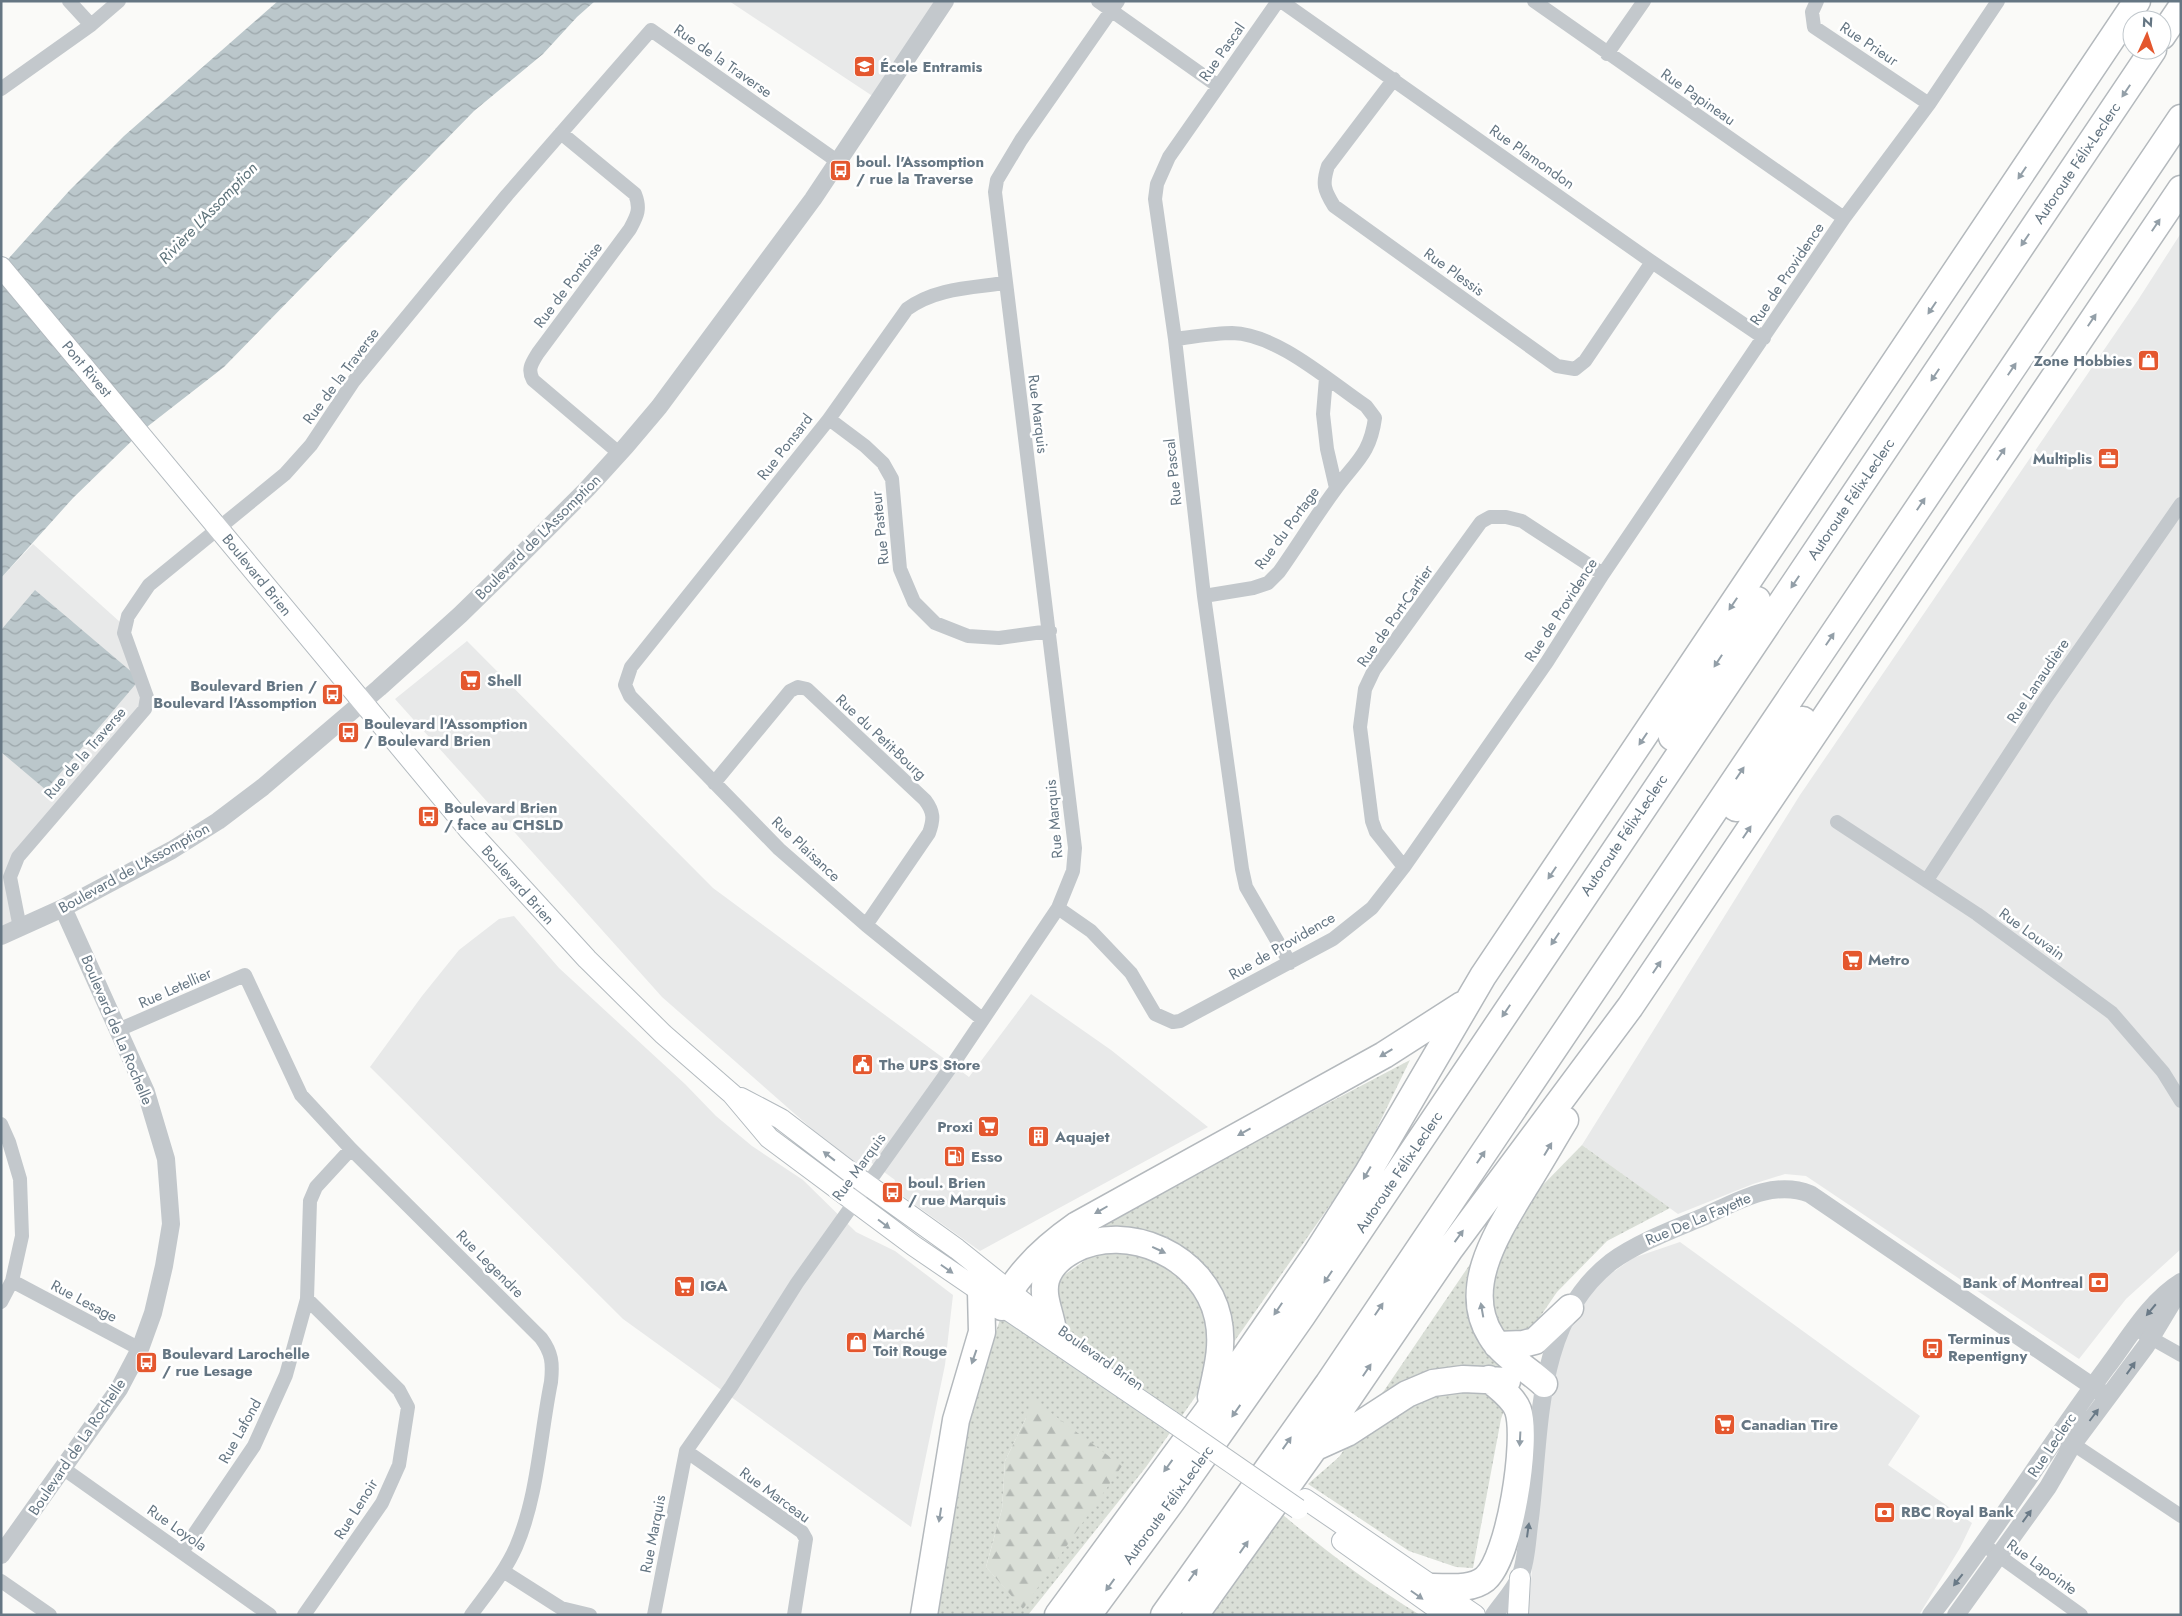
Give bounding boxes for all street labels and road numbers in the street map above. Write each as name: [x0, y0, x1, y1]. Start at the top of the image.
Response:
street label: Rue Prieur: [1835, 16, 1903, 72]
street label: Rue Pascal: [1194, 18, 1250, 86]
street label: Rue de la Traverse: [669, 19, 777, 103]
street label: Rue Papineau: [1656, 63, 1740, 131]
street label: Autoroute Félix-Leclerc: [2028, 98, 2126, 228]
street label: Rue Plamondon: [1485, 119, 1579, 195]
street label: Rue de Providence: [1744, 218, 1830, 330]
street label: Rue de Pontoise: [528, 237, 608, 333]
street label: Rue Plessis: [1419, 243, 1489, 301]
street label: Rue de la Traverse: [297, 323, 385, 429]
street label: Pont Rivest: [57, 336, 118, 402]
street label: Rue Marquis: [1022, 373, 1054, 455]
street label: Rue Ponsard: [752, 409, 818, 485]
street label: Autoroute Félix-Leclerc: [1802, 434, 1900, 564]
street label: Rue Pascal: [1159, 437, 1187, 507]
street label: Boulevard de L'Assomption: [470, 469, 606, 605]
street label: Rue du Portage: [1249, 482, 1325, 574]
street label: Rue Pasteur: [865, 489, 895, 566]
street label: Boulevard Brien: [217, 529, 297, 621]
street label: Rue de Providence: [1519, 554, 1603, 666]
street label: Rue de Port-Cartier: [1352, 560, 1439, 672]
street label: Rue Lanaudière: [2001, 634, 2075, 728]
street label: Rue du Petit-Bourg: [831, 689, 931, 785]
street label: Rue de la Traverse: [39, 702, 131, 804]
street label: Autoroute Félix-Leclerc: [1575, 770, 1673, 900]
street label: Rue Marquis: [1040, 779, 1068, 859]
street label: Rue Plaisance: [767, 811, 846, 887]
street label: Boulevard de L'Assomption: [55, 817, 213, 919]
street label: Boulevard Brien: [476, 840, 560, 930]
street label: Rue Louvain: [1994, 902, 2070, 966]
street label: Rue de Providence: [1225, 906, 1340, 985]
street label: Boulevard de La Rochelle: [75, 952, 159, 1108]
street label: Rue Letellier: [135, 962, 216, 1014]
street label: Autoroute Félix-Leclerc: [1350, 1107, 1448, 1237]
street label: Rue Marquis: [827, 1129, 891, 1205]
street label: Rue De La Fayette: [1642, 1187, 1754, 1251]
street label: Rue Legendre: [451, 1225, 529, 1303]
street label: Rue Lesage: [47, 1274, 121, 1328]
street label: Boulevard Brien: [1054, 1320, 1148, 1396]
street label: Boulevard de La Rochelle: [23, 1374, 131, 1520]
street label: Rue Lafond: [213, 1394, 267, 1468]
street label: Rue Leclerc: [2022, 1408, 2082, 1482]
street label: Autoroute Félix-Leclerc: [1117, 1441, 1219, 1569]
street label: Rue Marceau: [735, 1462, 815, 1528]
street label: Rue Lenoir: [329, 1474, 384, 1544]
street label: Rue Marquis: [635, 1493, 671, 1575]
street label: Rue Loyola: [143, 1499, 211, 1557]
street label: Rue Lapointe: [2002, 1534, 2082, 1600]

